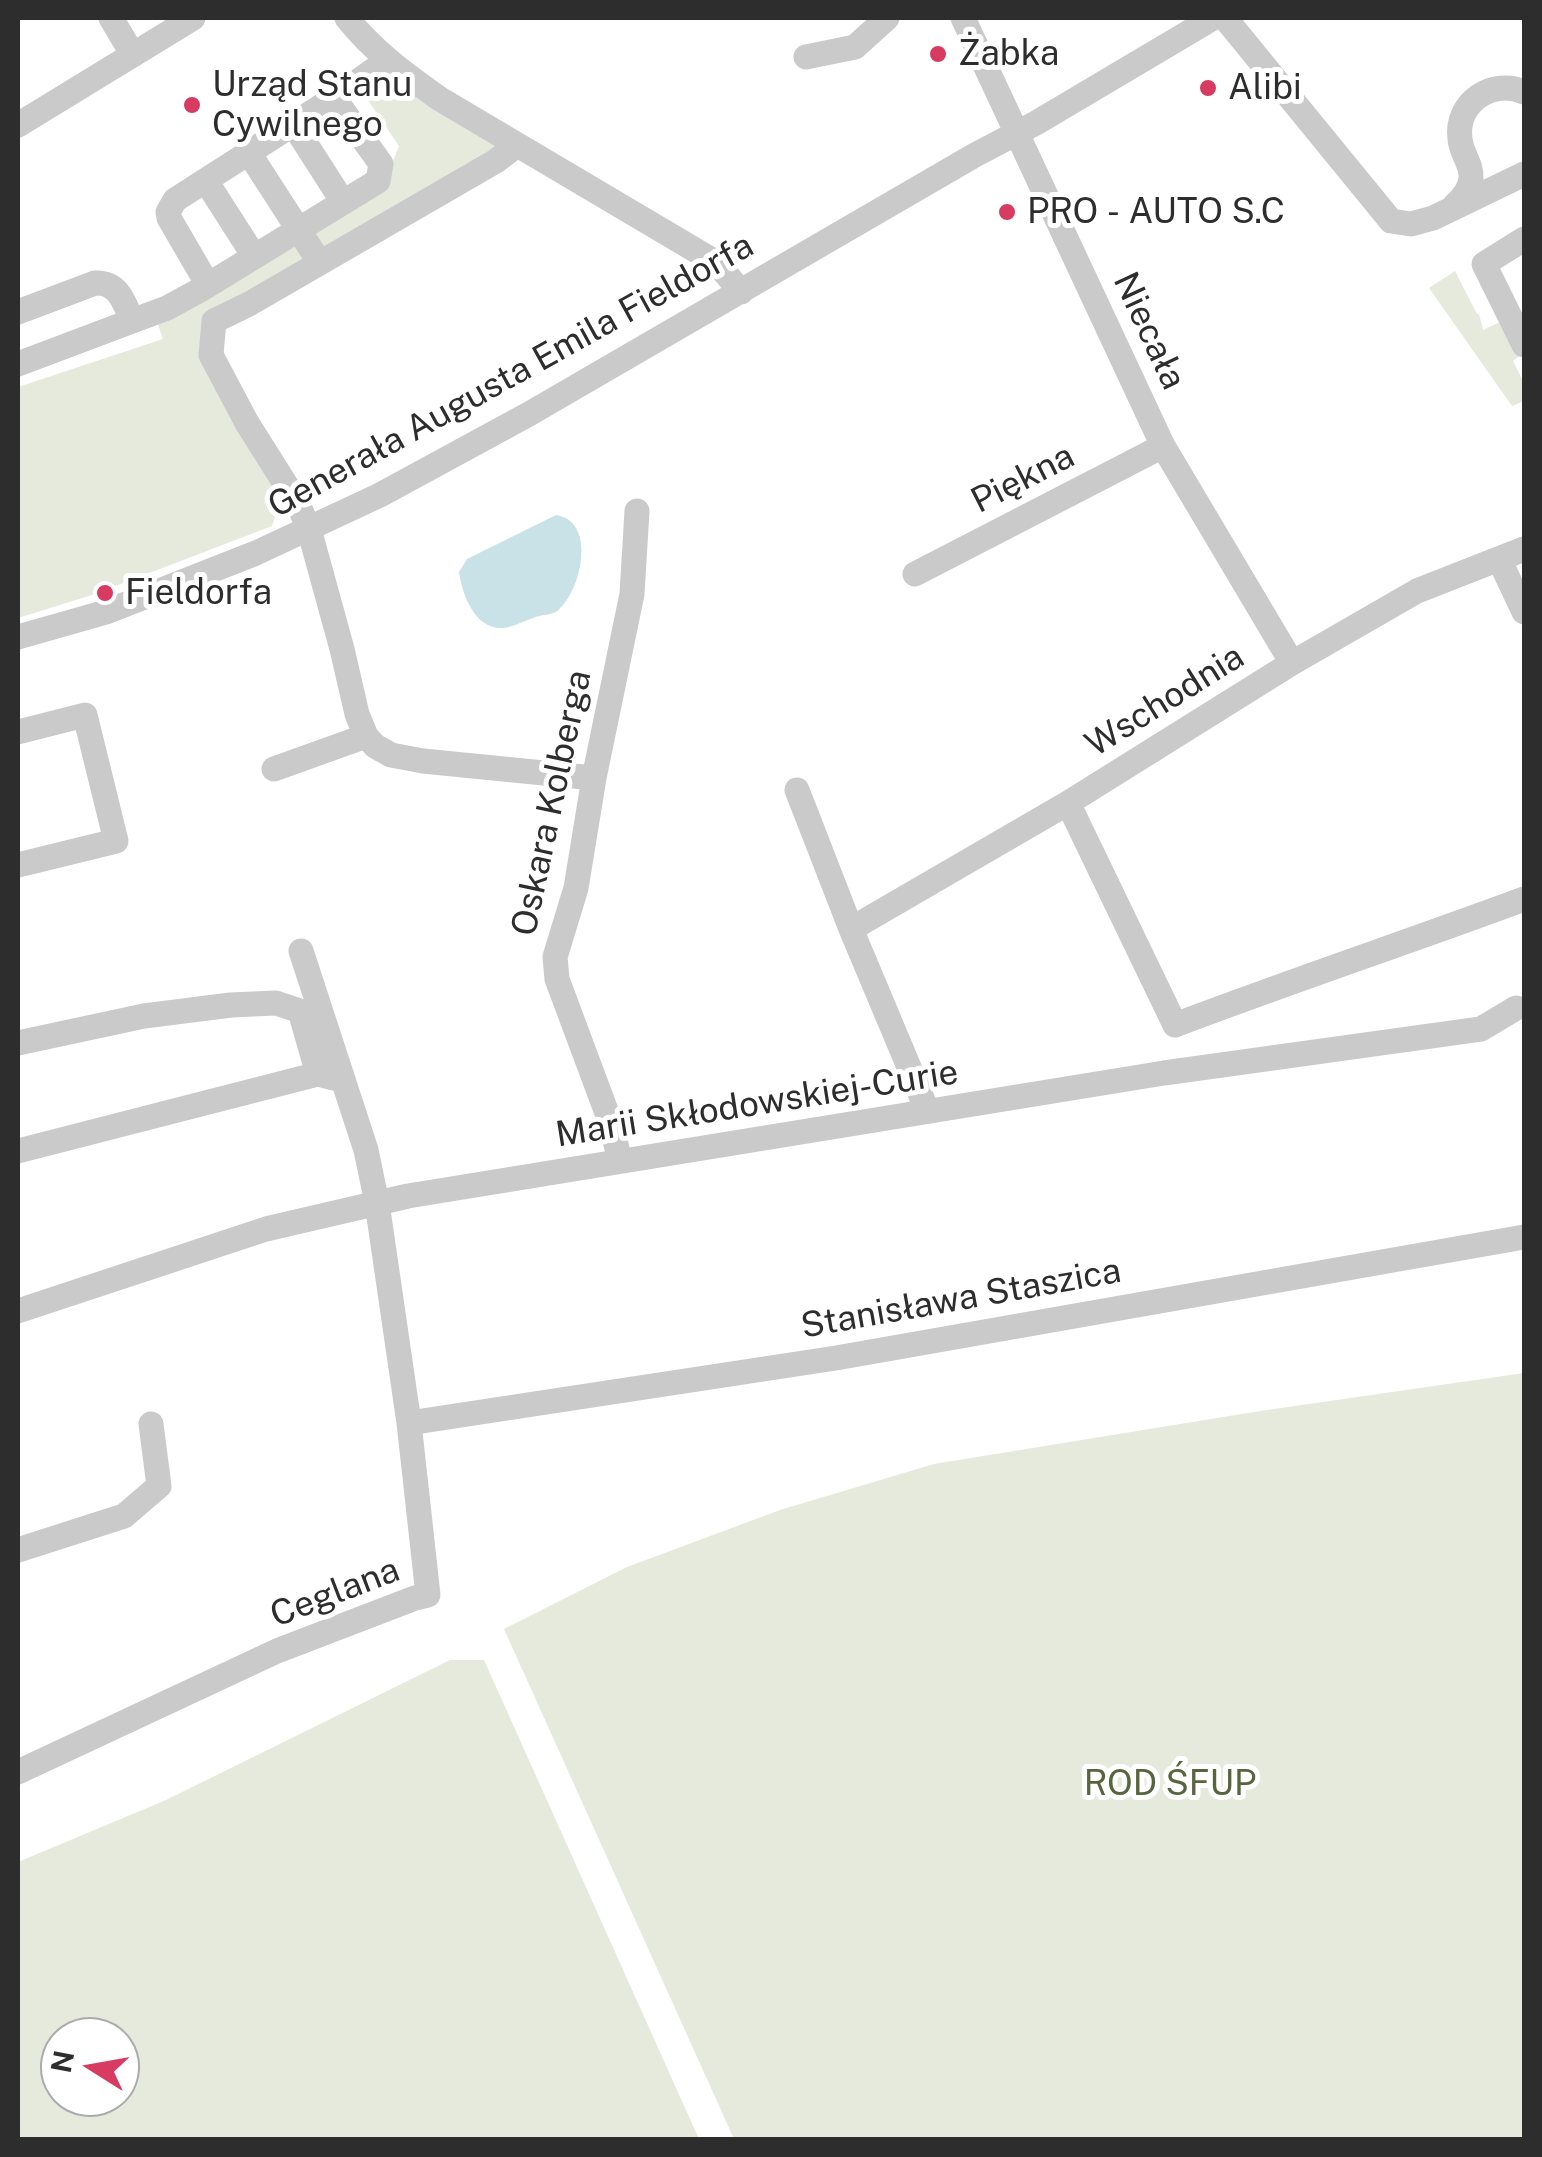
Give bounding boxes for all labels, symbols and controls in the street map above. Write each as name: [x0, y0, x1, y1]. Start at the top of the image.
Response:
place label: Żabka: [958, 33, 1059, 75]
marker: Żabka: [927, 43, 949, 65]
place label: Urząd Stanu Cywilnego: [212, 64, 412, 146]
place label: Alibi: [1228, 67, 1302, 109]
marker: Alibi: [1197, 77, 1219, 99]
marker: Urząd Stanu Cywilnego: [181, 94, 203, 116]
place label: PRO - AUTO S.C: [1027, 191, 1285, 233]
marker: PRO - AUTO S.C: [996, 201, 1018, 223]
street label: Generała Augusta Emila Fieldorfa: [261, 225, 761, 527]
street label: Niecała: [1104, 266, 1194, 396]
street label: Piękna: [965, 435, 1081, 523]
place label: Fieldorfa: [125, 572, 272, 614]
marker: Fieldorfa: [94, 582, 116, 604]
street label: Wschodnia: [1078, 636, 1252, 766]
street label: Oskara Kolberga: [503, 666, 601, 940]
street label: Marii Skłodowskiej-Curie: [553, 1051, 961, 1157]
street label: Stanisława Staszica: [798, 1250, 1124, 1348]
street label: Ceglana: [265, 1549, 405, 1637]
park label: ROD ŚFUP: [1084, 1763, 1256, 1805]
north arrow: [40, 2017, 140, 2117]
text: N: [44, 2048, 80, 2075]

